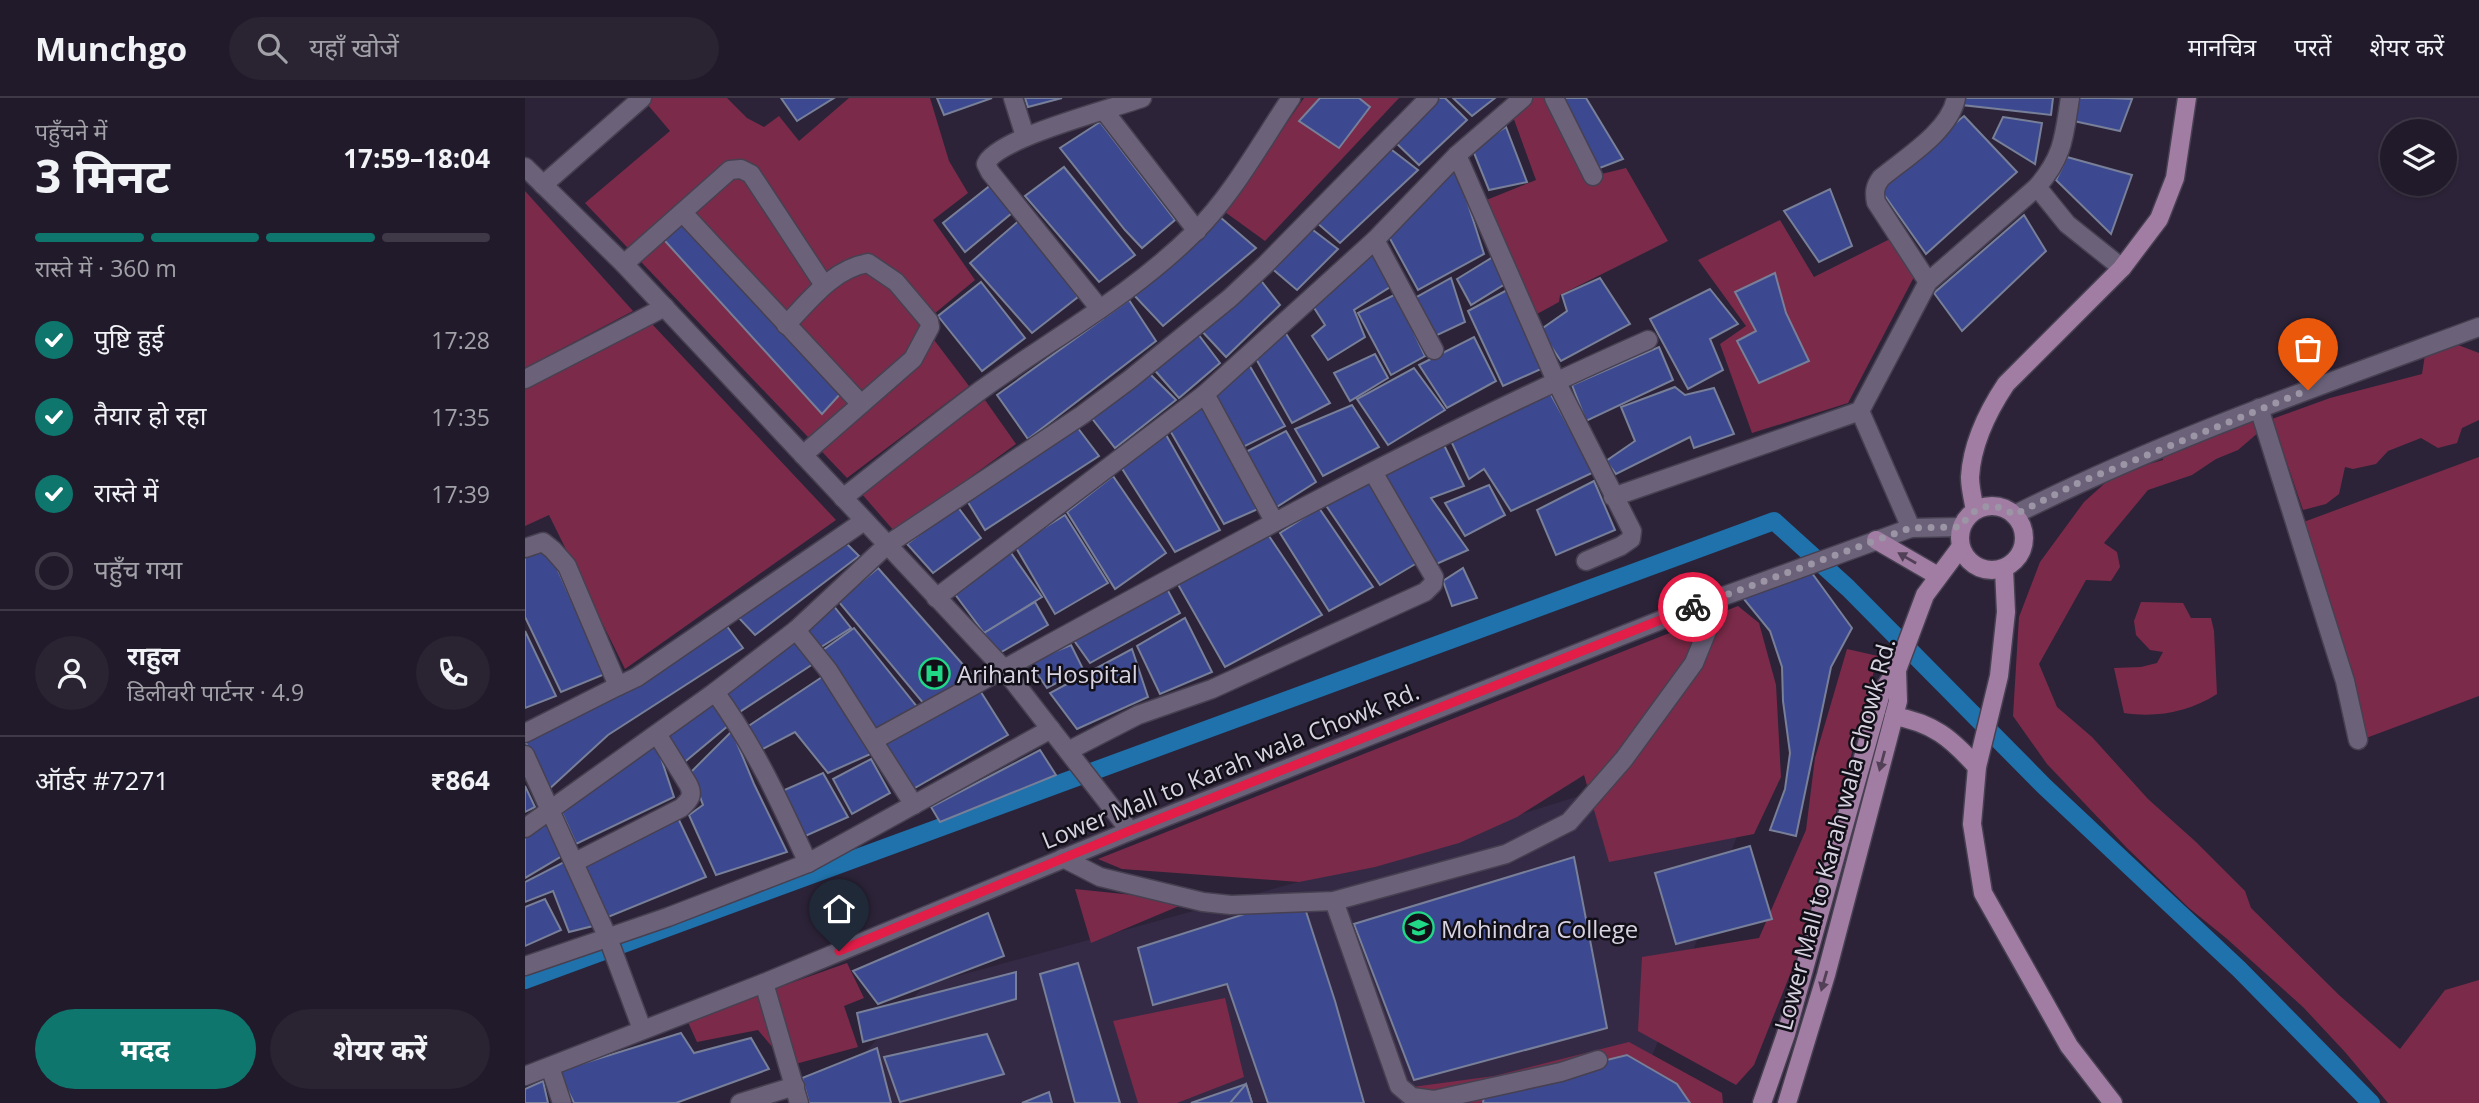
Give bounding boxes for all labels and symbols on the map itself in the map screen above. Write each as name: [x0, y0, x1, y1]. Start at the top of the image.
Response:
pin: [2278, 318, 2338, 390]
one-way arrow: [1897, 552, 1916, 564]
courier: [1658, 572, 1728, 642]
street label: Lower Mall to Karah wala Chowk Rd.: [1766, 634, 1902, 1034]
hospital icon: Arihant Hospital: [917, 656, 951, 690]
place label: Arihant Hospital: [957, 657, 1138, 690]
street label: Lower Mall to Karah wala Chowk Rd.: [1036, 674, 1424, 856]
one-way arrow: [1876, 750, 1887, 772]
pin: [809, 879, 869, 951]
school or university icon: Mohindra College: [1401, 911, 1435, 945]
place label: Mohindra College: [1441, 912, 1638, 945]
one-way arrow: [1818, 971, 1828, 992]

